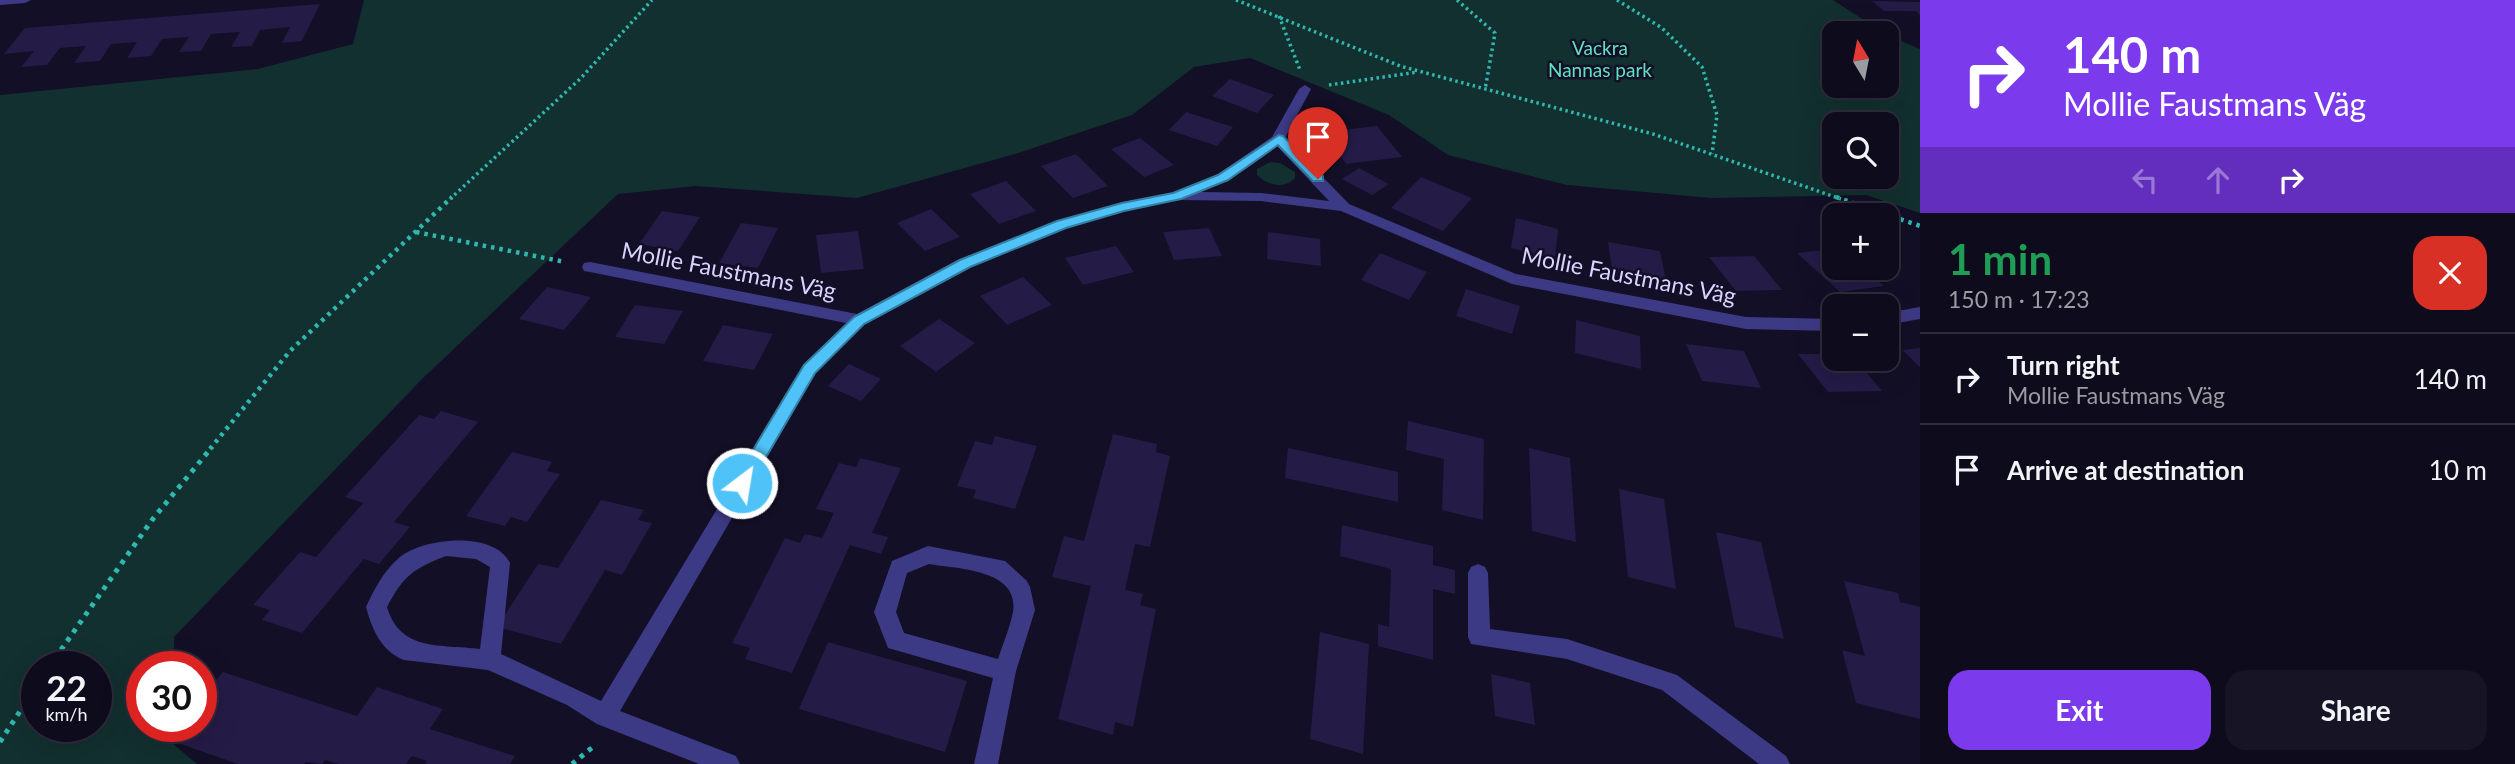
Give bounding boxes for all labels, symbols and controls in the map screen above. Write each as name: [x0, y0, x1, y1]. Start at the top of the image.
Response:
north arrow: [1822, 21, 1899, 98]
map controls: [1822, 21, 1899, 371]
text: 140 m: [2063, 25, 2201, 83]
icon: right: [1948, 28, 2039, 119]
park label: Vackra Nannas park: [1548, 36, 1652, 81]
text: Mollie Faustmans Väg: [2063, 84, 2366, 123]
pin: [1288, 107, 1348, 179]
button: search: [1822, 112, 1899, 189]
icon: arrive: [1299, 118, 1337, 156]
icon: left: [2126, 161, 2164, 199]
icon: ahead: [2199, 161, 2237, 199]
icon: right: [2272, 161, 2310, 199]
button: +: [1822, 203, 1899, 280]
text: 1 min: [1948, 234, 2052, 284]
street label: Mollie Faustmans Väg: [619, 235, 839, 305]
button: close: [2413, 236, 2487, 310]
street label: Mollie Faustmans Väg: [1519, 240, 1739, 310]
text: 150 m · 17:23: [1948, 285, 2090, 313]
button: −: [1822, 294, 1899, 371]
text: Turn right: [2007, 349, 2120, 381]
icon: right: [1948, 360, 1986, 398]
text: 140 m: [2414, 363, 2487, 395]
text: Mollie Faustmans Väg: [2007, 381, 2225, 409]
position arrow: [705, 446, 779, 520]
icon: arrive: [1948, 451, 1986, 489]
text: Arrive at destination: [2007, 454, 2244, 486]
text: 10 m: [2429, 454, 2487, 486]
speed limit sign: 30: [126, 651, 217, 742]
text: 22: [46, 666, 87, 708]
button: Exit: [1948, 670, 2211, 750]
button: Share: [2225, 670, 2487, 750]
text: km/h: [45, 703, 88, 725]

